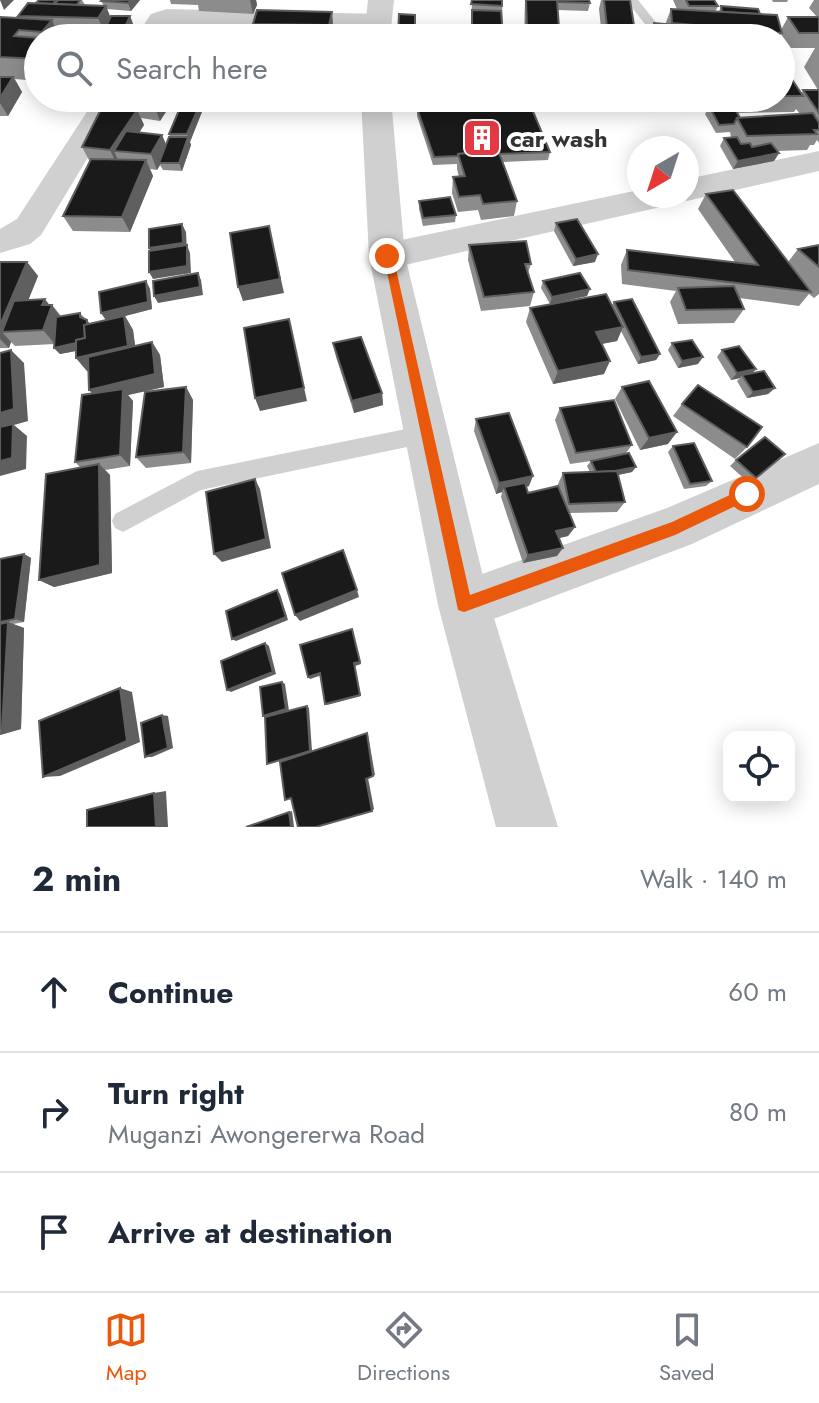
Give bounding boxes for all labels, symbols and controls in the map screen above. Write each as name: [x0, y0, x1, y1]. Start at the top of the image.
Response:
search box: [24, 24, 795, 112]
icon: search: [52, 46, 96, 90]
text: Search here: [116, 47, 268, 90]
building icon: car wash: [461, 117, 503, 159]
place label: car wash: [510, 121, 608, 156]
north arrow: [627, 136, 699, 208]
route end: [369, 238, 405, 274]
route start: [729, 476, 765, 512]
map controls: [723, 731, 795, 803]
button: locate: [723, 731, 795, 803]
text: 2 min: [32, 855, 121, 904]
text: Walk · 140 m: [640, 860, 787, 898]
icon: ahead: [32, 970, 76, 1014]
text: Continue: [108, 971, 234, 1014]
text: 60 m: [728, 973, 787, 1011]
text: Turn right: [108, 1072, 244, 1115]
icon: right: [32, 1090, 76, 1134]
text: 80 m: [729, 1093, 787, 1131]
text: Muganzi Awongererwa Road: [108, 1115, 425, 1153]
icon: arrive: [32, 1210, 76, 1254]
text: Arrive at destination: [108, 1211, 393, 1254]
tab: Map: [104, 1308, 148, 1388]
tab: Directions: [357, 1308, 450, 1388]
tab: Saved: [659, 1308, 715, 1388]

